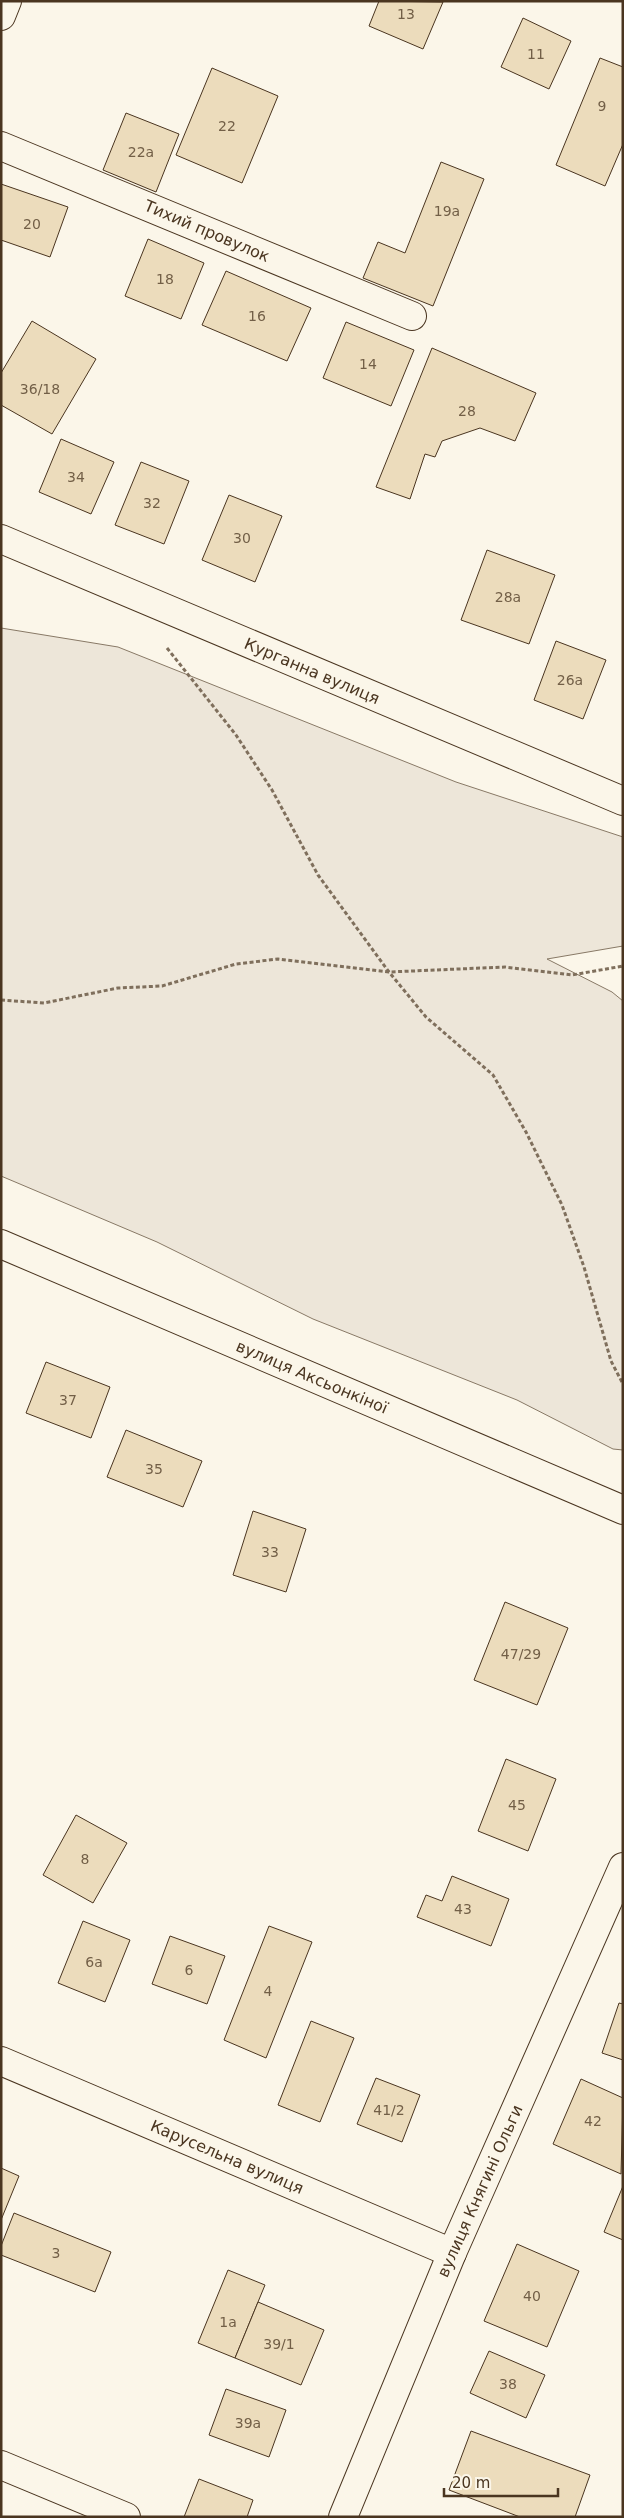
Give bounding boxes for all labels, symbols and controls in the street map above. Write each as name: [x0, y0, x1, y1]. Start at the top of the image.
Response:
house number: 13: [397, 6, 415, 22]
house number: 11: [527, 46, 545, 62]
house number: 9: [598, 98, 606, 114]
house number: 22: [218, 118, 236, 134]
house number: 22а: [128, 144, 154, 160]
street label: Тихий провулок: [140, 196, 273, 266]
house number: 19а: [434, 203, 460, 219]
house number: 20: [23, 216, 41, 232]
house number: 18: [156, 271, 174, 287]
house number: 16: [248, 308, 266, 324]
house number: 14: [359, 356, 377, 372]
house number: 36/18: [20, 381, 60, 397]
house number: 28: [458, 403, 476, 419]
house number: 34: [67, 469, 85, 485]
house number: 32: [143, 495, 161, 511]
house number: 30: [233, 530, 251, 546]
house number: 28а: [495, 589, 521, 605]
street label: Курганна вулиця: [242, 634, 382, 708]
house number: 26а: [557, 672, 583, 688]
street label: вулиця Аксьонкіної: [233, 1336, 391, 1418]
house number: 37: [59, 1392, 77, 1408]
house number: 35: [145, 1461, 163, 1477]
house number: 33: [261, 1544, 279, 1560]
house number: 47/29: [501, 1646, 541, 1662]
house number: 45: [508, 1797, 526, 1813]
house number: 8: [81, 1851, 89, 1867]
house number: 43: [454, 1901, 472, 1917]
house number: 6а: [85, 1954, 103, 1970]
house number: 6: [185, 1962, 194, 1978]
house number: 4: [264, 1983, 273, 1999]
house number: 41/2: [373, 2102, 405, 2118]
street label: вулиця Княгині Ольги: [433, 2102, 527, 2280]
house number: 42: [584, 2113, 602, 2129]
street label: Карусельна вулиця: [148, 2116, 306, 2198]
house number: 3: [52, 2245, 60, 2261]
house number: 40: [523, 2288, 541, 2304]
house number: 1а: [219, 2314, 237, 2330]
house number: 39/1: [263, 2336, 295, 2352]
house number: 38: [499, 2376, 517, 2392]
house number: 39а: [235, 2415, 261, 2431]
scale bar: [444, 2466, 558, 2498]
text: 20 m: [452, 2474, 490, 2492]

